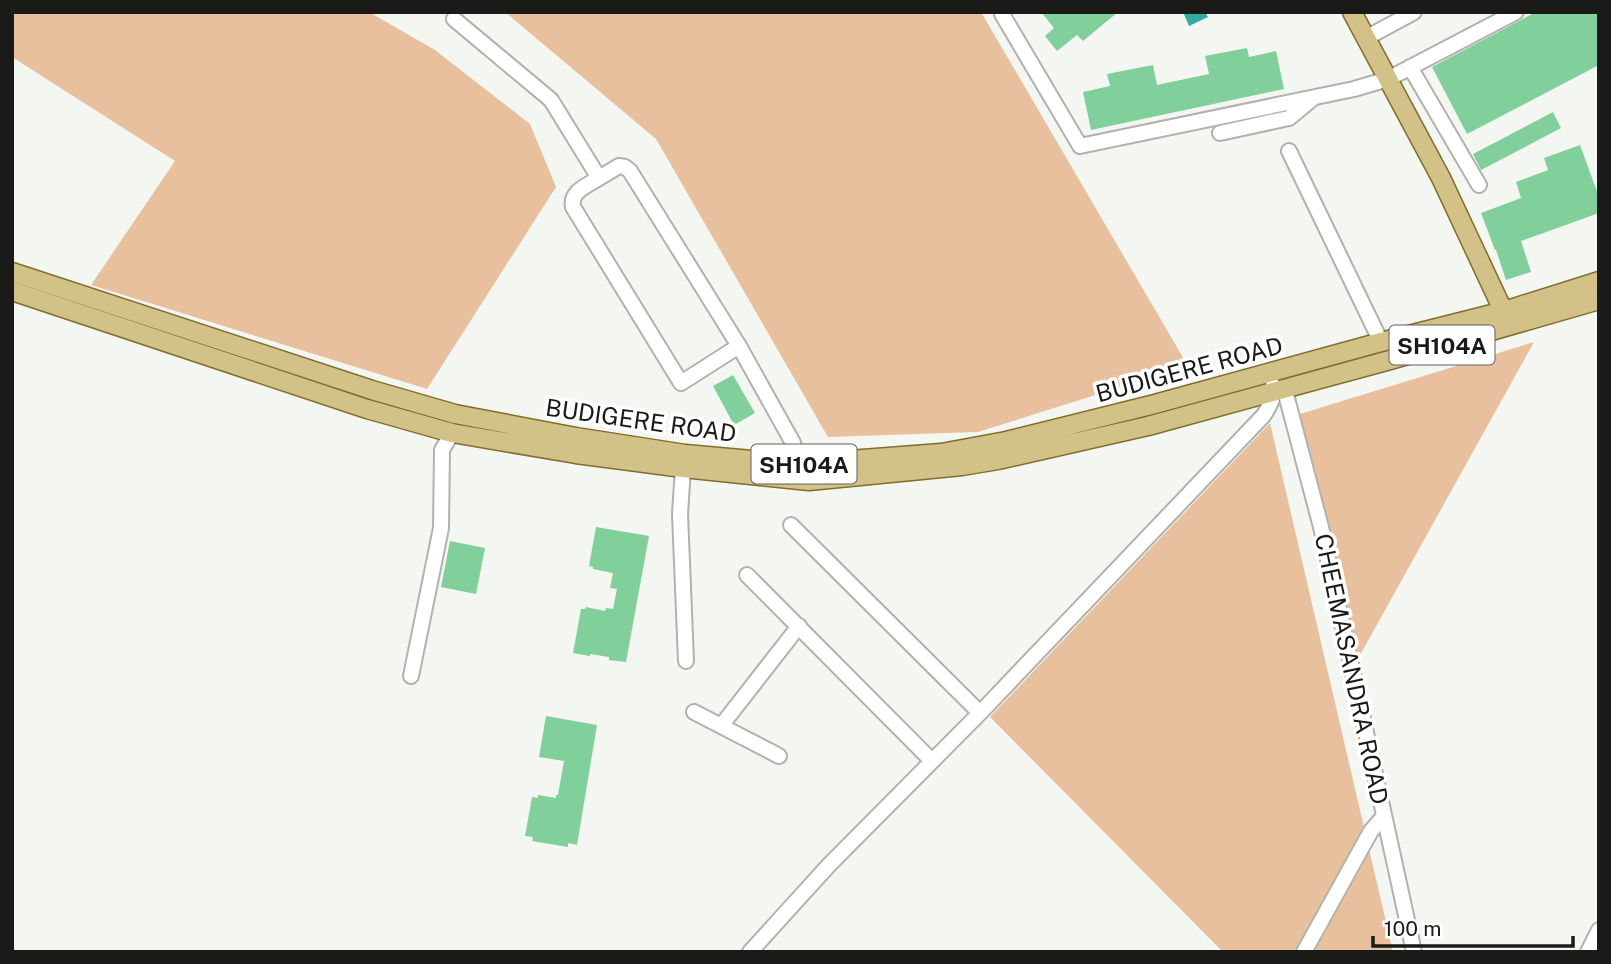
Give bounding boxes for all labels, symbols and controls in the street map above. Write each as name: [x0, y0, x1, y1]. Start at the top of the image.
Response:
road number: SH104A: [1390, 326, 1494, 364]
street label: BUDIGERE ROAD: [1092, 331, 1286, 407]
street label: BUDIGERE ROAD: [544, 393, 738, 447]
road number: SH104A: [752, 445, 856, 484]
street label: CHEEMASANDRA ROAD: [1310, 531, 1394, 807]
scale bar: [1373, 904, 1572, 948]
text: 100 m: [1384, 916, 1441, 941]

